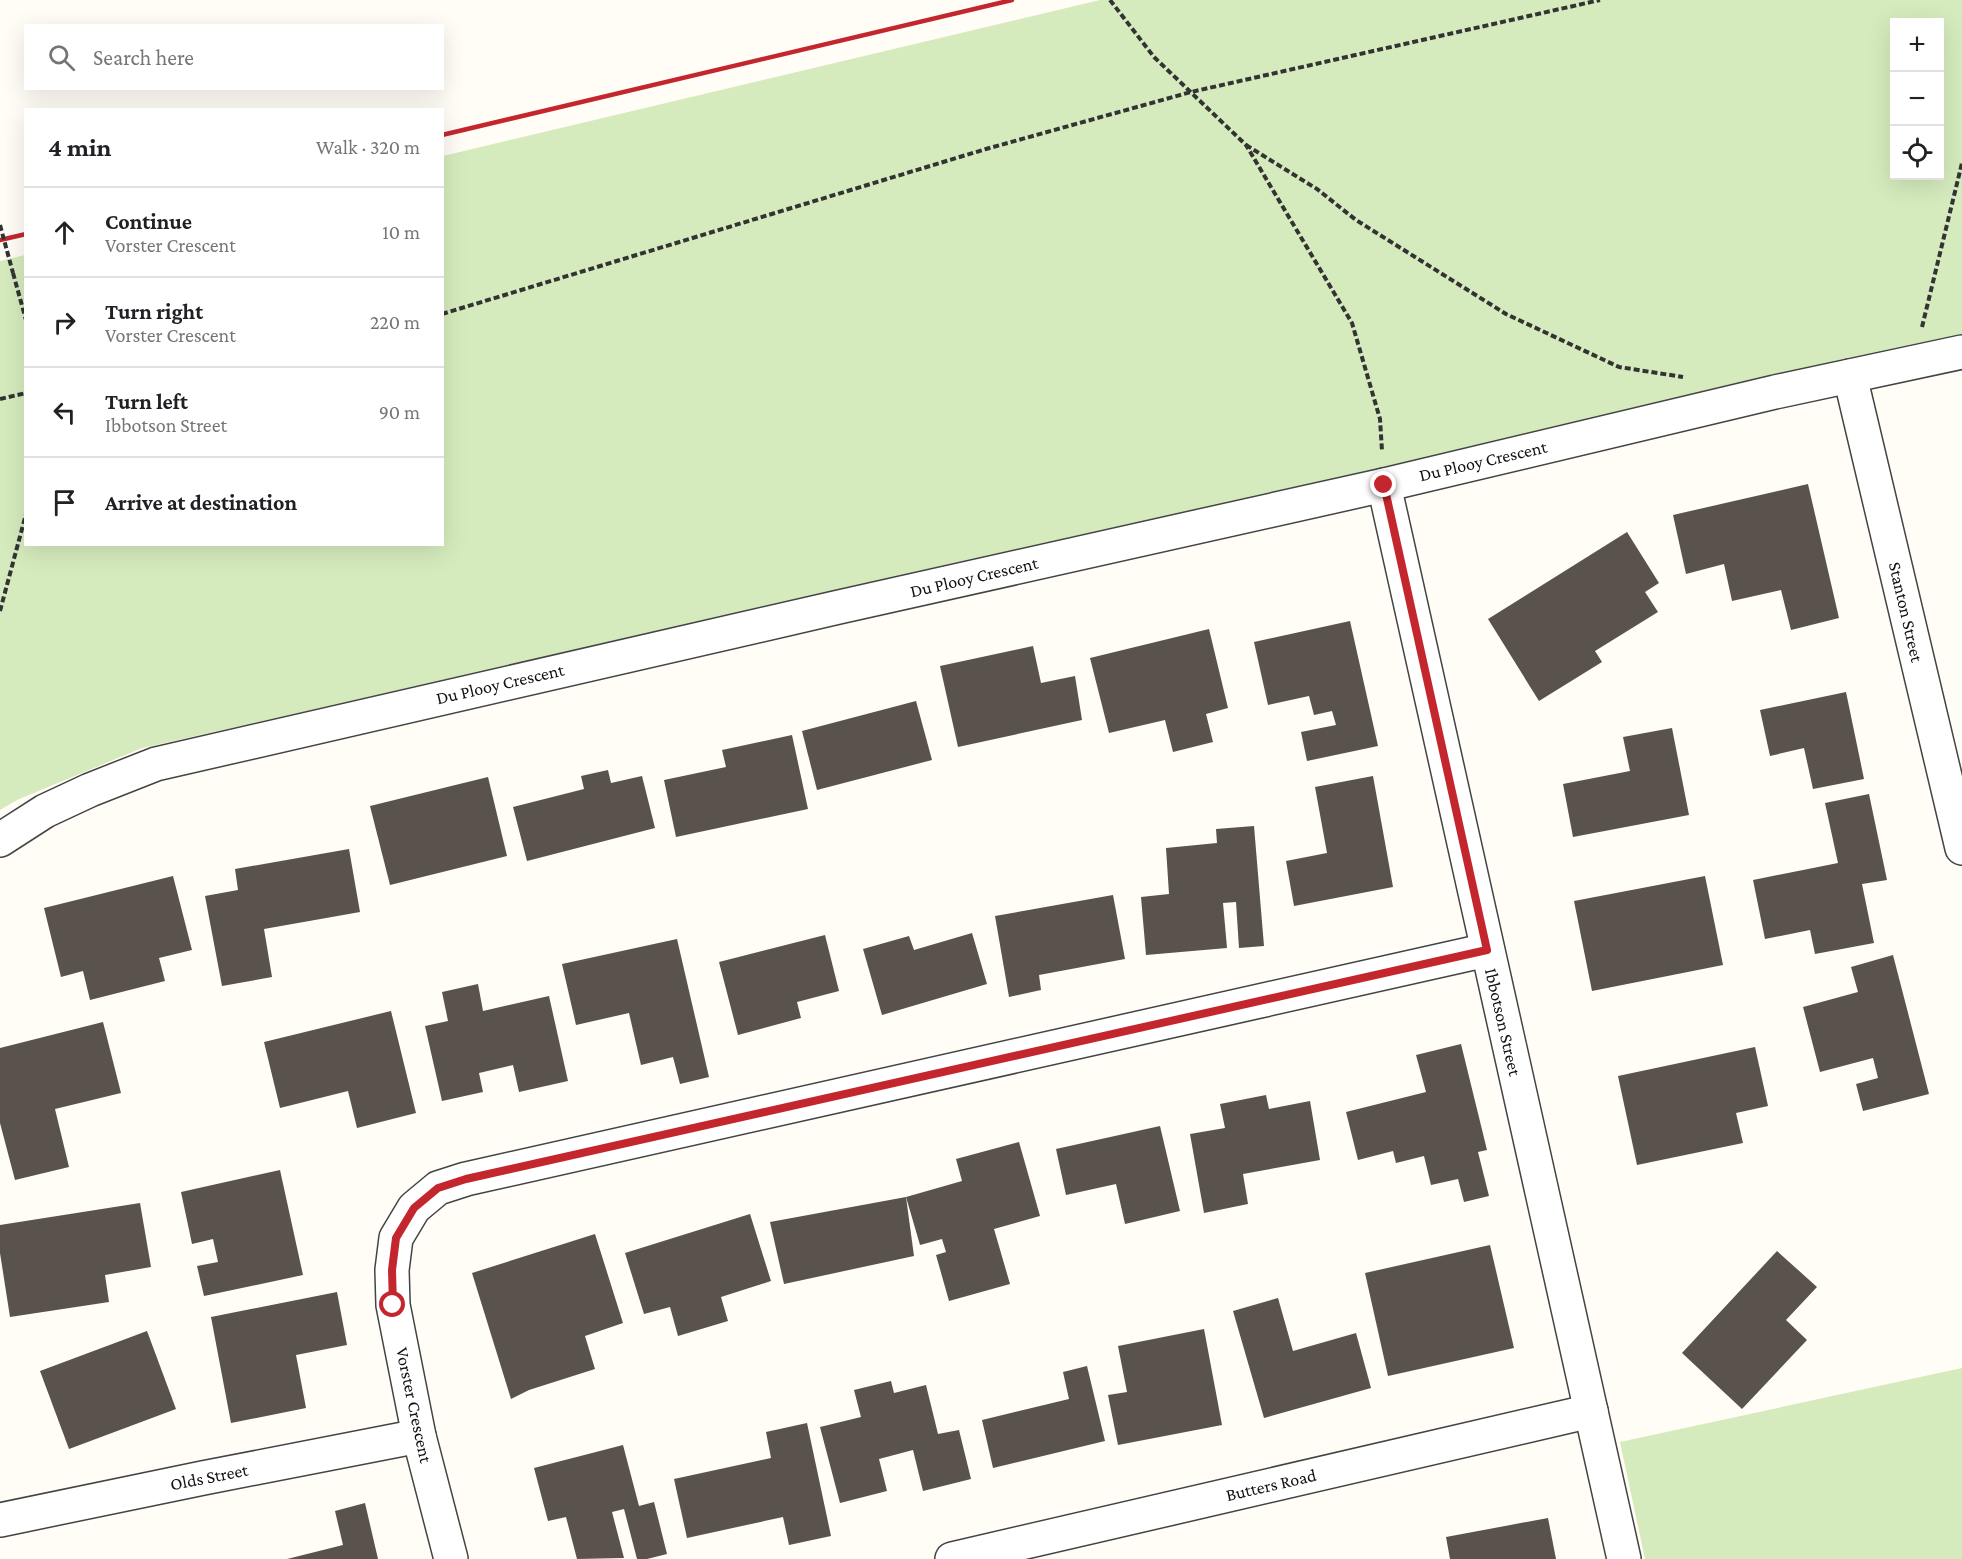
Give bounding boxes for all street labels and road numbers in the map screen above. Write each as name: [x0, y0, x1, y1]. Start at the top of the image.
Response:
street label: Du Plooy Crescent: [1417, 436, 1550, 485]
street label: Du Plooy Crescent: [908, 552, 1041, 601]
street label: Stanton Street: [1885, 560, 1927, 665]
street label: Du Plooy Crescent: [434, 659, 567, 708]
street label: Ibbotson Street: [1481, 966, 1525, 1079]
street label: Vorster Crescent: [392, 1345, 436, 1466]
street label: Olds Street: [168, 1459, 251, 1494]
street label: Butters Road: [1224, 1465, 1319, 1505]

